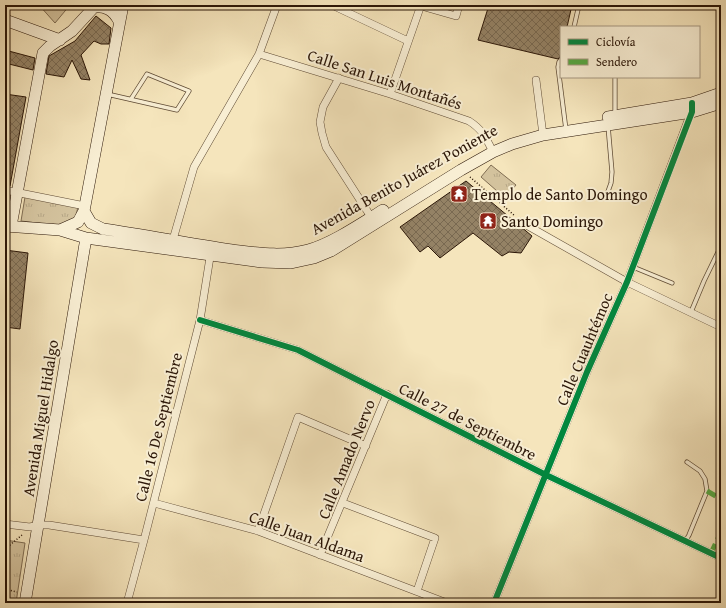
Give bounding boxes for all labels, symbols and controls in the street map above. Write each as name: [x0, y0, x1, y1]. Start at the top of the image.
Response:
legend: [560, 26, 700, 78]
text: Ciclovía: [596, 33, 636, 50]
street label: Calle San Luis Montañés: [305, 43, 465, 115]
text: Sendero: [596, 53, 637, 70]
street label: Avenida Benito Juárez Poniente: [306, 118, 502, 240]
place label: Templo de Santo Domingo: [472, 182, 648, 206]
temple icon: Templo de Santo Domingo: [449, 184, 469, 204]
place label: Santo Domingo: [501, 209, 603, 233]
temple icon: Santo Domingo: [478, 211, 498, 231]
street label: Calle Cuauhtémoc: [549, 289, 619, 409]
street label: Avenida Miguel Hidalgo: [16, 338, 64, 498]
street label: Calle 16 De Septiembre: [128, 350, 188, 504]
street label: Calle 27 de Septiembre: [395, 376, 541, 466]
street label: Calle Amado Nervo: [311, 396, 381, 522]
street label: Calle Juan Aldama: [246, 504, 368, 568]

